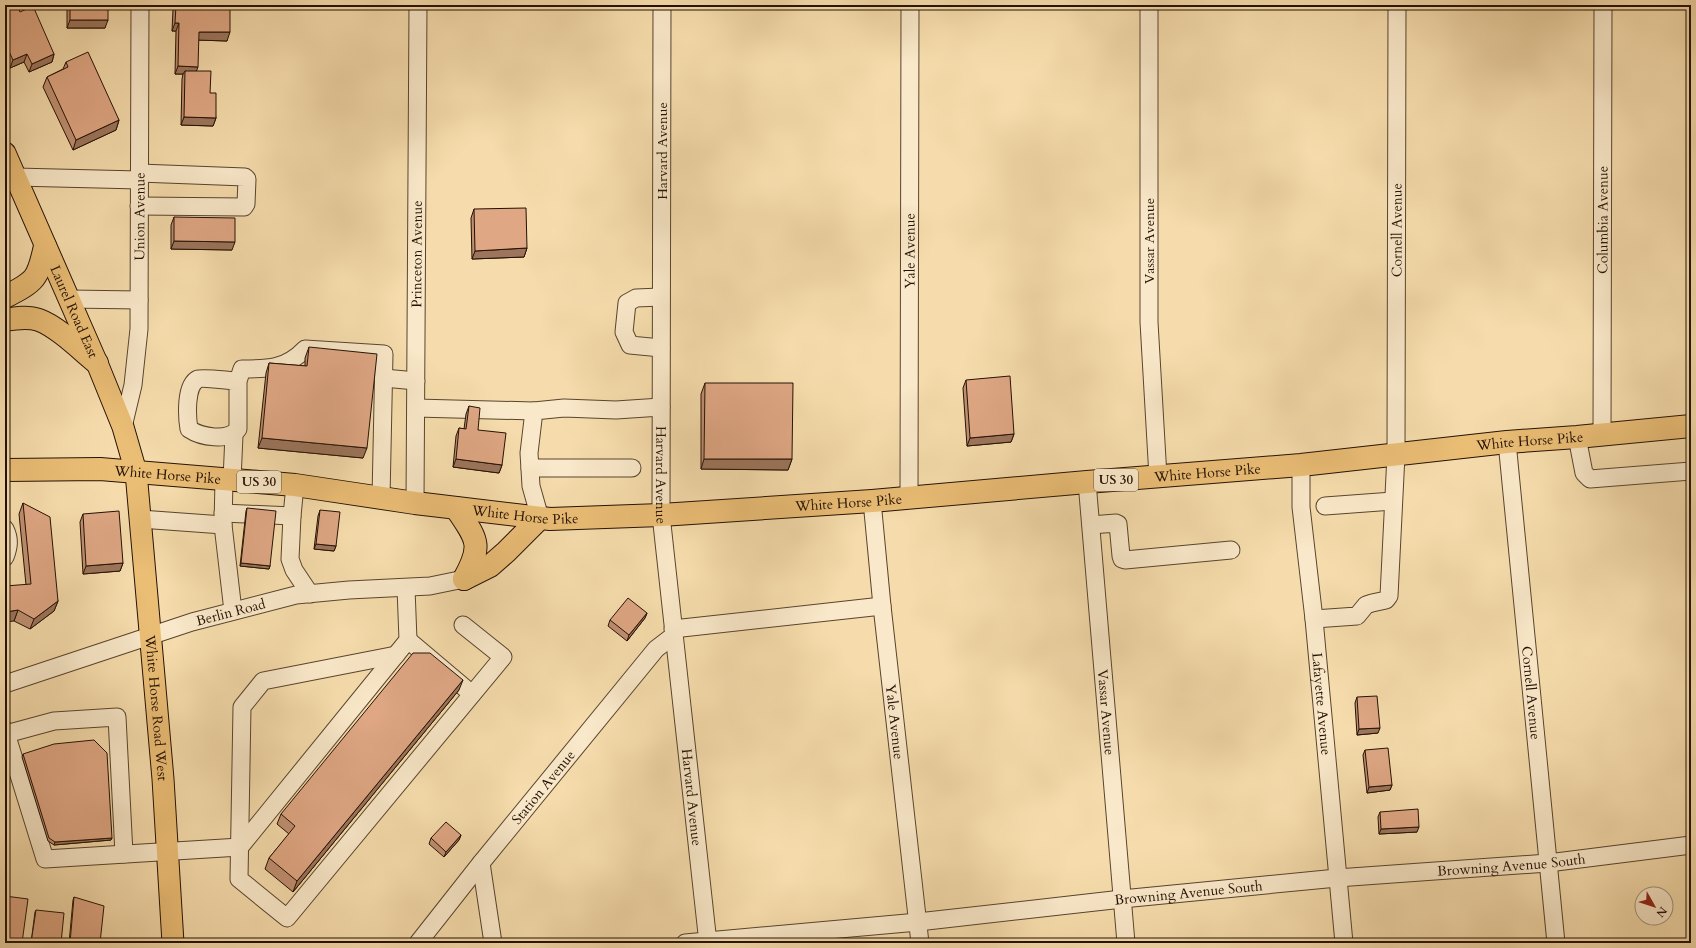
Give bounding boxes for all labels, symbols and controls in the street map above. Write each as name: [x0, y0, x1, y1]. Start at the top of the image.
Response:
street label: Harvard Avenue: [653, 102, 672, 200]
street label: Columbia Avenue: [1593, 166, 1612, 274]
street label: Union Avenue: [130, 172, 149, 261]
street label: Cornell Avenue: [1387, 183, 1406, 277]
street label: Vassar Avenue: [1140, 198, 1159, 284]
street label: Princeton Avenue: [407, 200, 426, 308]
street label: Yale Avenue: [900, 213, 919, 289]
street label: Laurel Road East: [46, 262, 103, 361]
street label: Harvard Avenue: [651, 426, 671, 525]
street label: White Horse Pike: [1474, 427, 1584, 455]
street label: White Horse Pike: [1152, 459, 1261, 486]
street label: White Horse Pike: [113, 461, 222, 488]
road number: US 30: [1094, 469, 1138, 491]
road number: US 30: [237, 471, 281, 493]
street label: White Horse Pike: [794, 489, 903, 516]
street label: White Horse Pike: [470, 500, 579, 529]
street label: Berlin Road: [194, 594, 268, 630]
street label: White Horse Road West: [141, 633, 173, 782]
street label: Cornell Avenue: [1517, 645, 1546, 741]
street label: Lafayette Avenue: [1308, 652, 1336, 756]
street label: Vassar Avenue: [1093, 668, 1120, 756]
street label: Yale Avenue: [881, 683, 909, 760]
street label: Station Avenue: [507, 746, 579, 828]
street label: Harvard Avenue: [677, 748, 707, 847]
street label: Browning Avenue South: [1437, 849, 1587, 880]
street label: Browning Avenue South: [1113, 876, 1264, 909]
north arrow: [1634, 886, 1674, 926]
text: N: [1652, 904, 1670, 921]

